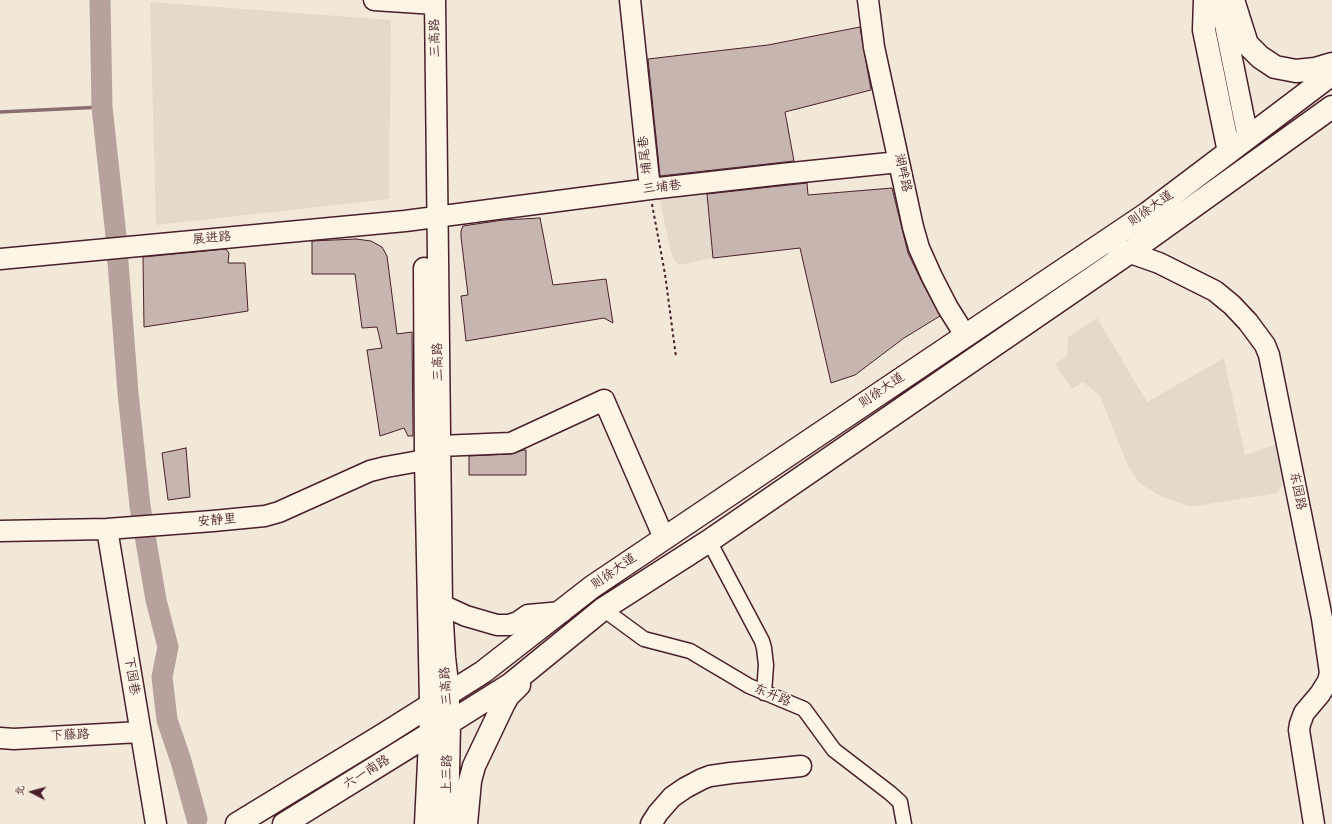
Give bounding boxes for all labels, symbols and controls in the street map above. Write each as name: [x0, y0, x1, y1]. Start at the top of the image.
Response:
street label: 三高路: [428, 18, 444, 58]
street label: 埔尾巷: [636, 135, 656, 175]
street label: 湖畔路: [890, 152, 914, 194]
street label: 三埔巷: [642, 178, 682, 198]
street label: 则徐大道: [1125, 188, 1177, 230]
street label: 展进路: [192, 230, 232, 248]
street label: 三高路: [431, 342, 447, 382]
street label: 则徐大道: [856, 370, 908, 412]
street label: 东园路: [1286, 470, 1308, 512]
street label: 安静里: [197, 512, 237, 530]
street label: 则徐大道: [588, 551, 640, 593]
street label: 下园巷: [120, 656, 142, 696]
street label: 三高路: [438, 666, 456, 706]
street label: 东升路: [751, 681, 793, 711]
street label: 下藤路: [50, 727, 90, 745]
street label: 六一南路: [341, 753, 393, 793]
street label: 上三路: [440, 754, 456, 794]
north arrow: [12, 772, 52, 812]
text: 北: [12, 784, 28, 797]

